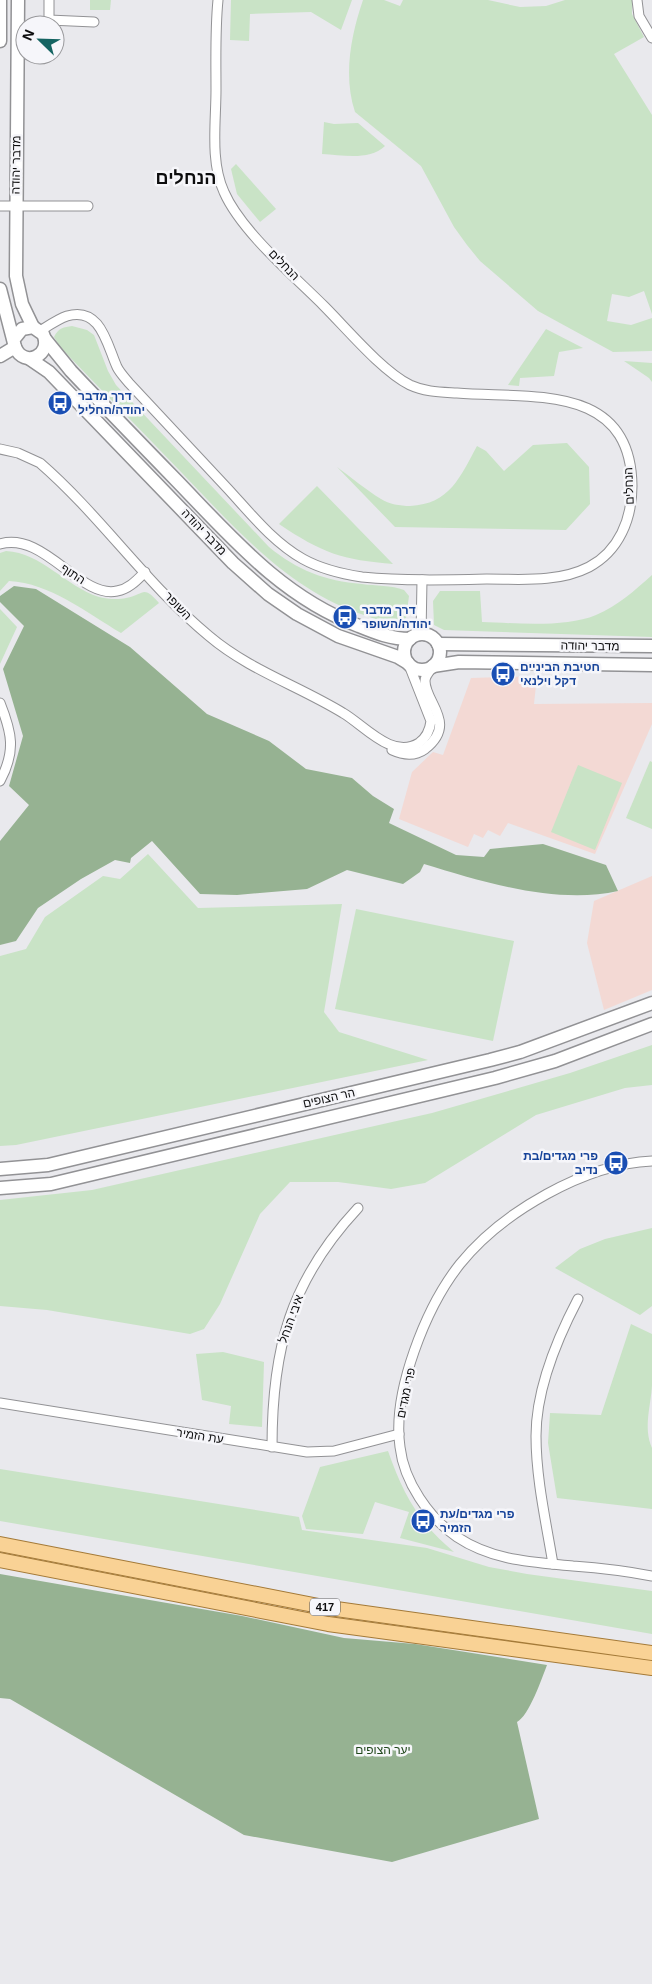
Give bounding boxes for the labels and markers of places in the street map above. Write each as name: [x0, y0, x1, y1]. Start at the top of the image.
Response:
place label: דרך מדבר יהודה/החליל: [78, 389, 145, 417]
bus stop icon: דרך מדבר יהודה/החליל: [47, 390, 73, 416]
place label: דרך מדבר יהודה/השופר: [362, 603, 431, 631]
bus stop icon: דרך מדבר יהודה/השופר: [332, 604, 358, 630]
place label: חטיבת הביניים דקל וילנאי: [520, 660, 600, 688]
bus stop icon: חטיבת הביניים דקל וילנאי: [490, 661, 516, 687]
place label: פרי מגדים/בת נדיב: [523, 1149, 598, 1177]
bus stop icon: פרי מגדים/בת נדיב: [603, 1150, 629, 1176]
place label: פרי מגדים/עת הזמיר: [440, 1507, 515, 1535]
bus stop icon: פרי מגדים/עת הזמיר: [410, 1508, 436, 1534]

